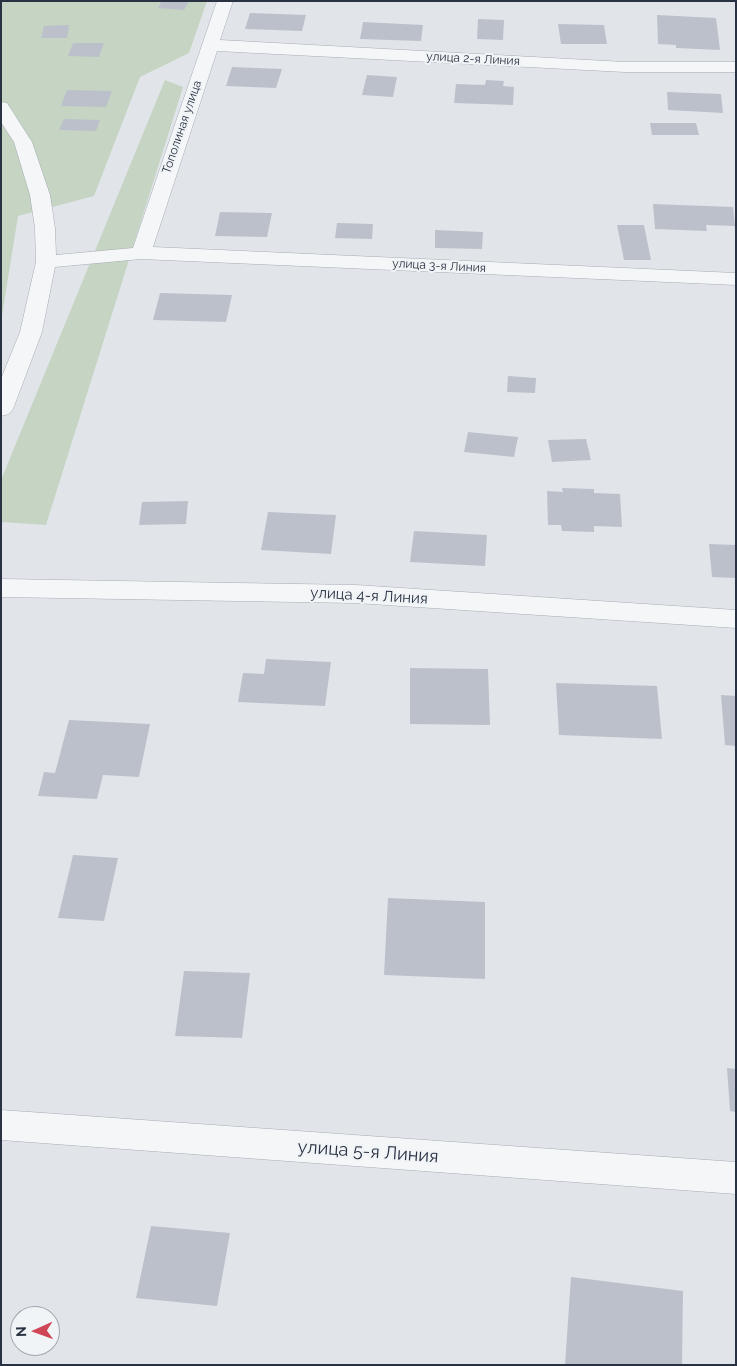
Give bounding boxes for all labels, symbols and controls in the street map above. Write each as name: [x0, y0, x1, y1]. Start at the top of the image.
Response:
street label: улица 2-я Линия: [426, 49, 520, 69]
street label: Тополиная улица: [159, 78, 205, 176]
street label: улица 3-я Линия: [392, 256, 486, 276]
street label: улица 4-я Линия: [310, 584, 428, 608]
street label: улица 5-я Линия: [297, 1136, 439, 1168]
north arrow: [10, 1306, 60, 1356]
text: N: [13, 1326, 29, 1337]

